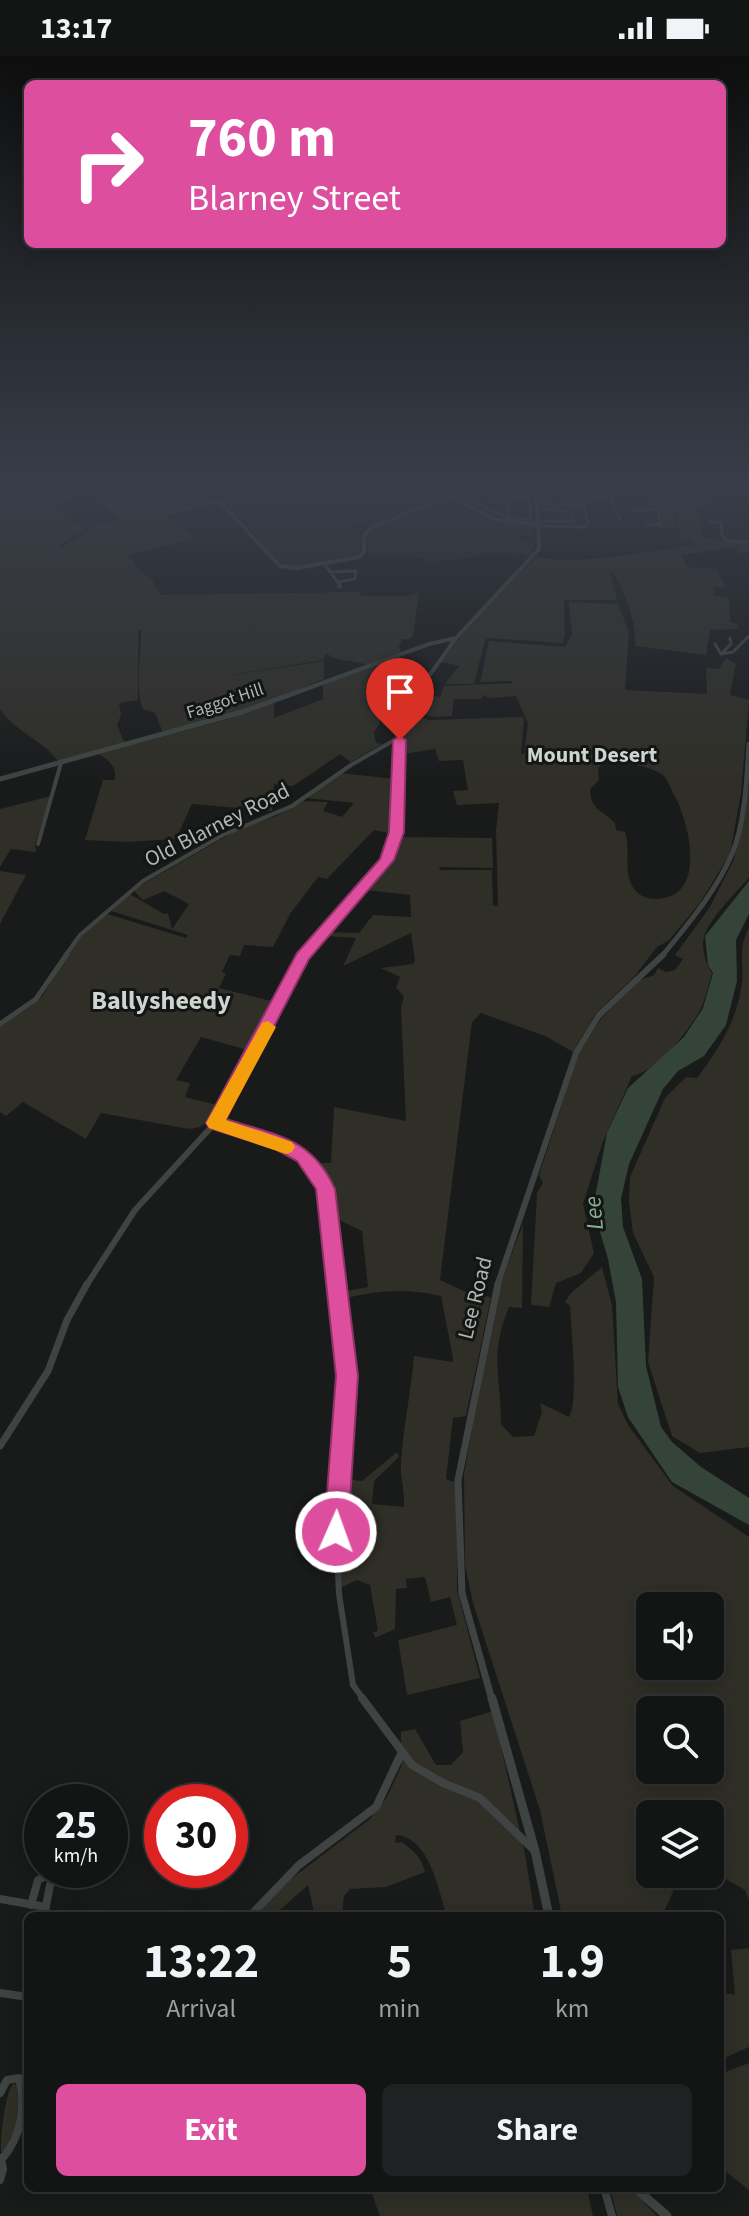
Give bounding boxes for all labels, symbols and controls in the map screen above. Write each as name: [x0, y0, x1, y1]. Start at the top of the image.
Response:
text: 13:17: [40, 7, 112, 50]
text: 760 m: [188, 99, 336, 178]
icon: right: [56, 112, 160, 216]
text: Blarney Street: [188, 173, 401, 224]
pin: [366, 658, 434, 740]
icon: arrive: [378, 670, 422, 714]
street label: Faggot Hill: [183, 677, 267, 725]
district label: Mount Desert: [527, 739, 658, 771]
street label: Old Blarney Road: [139, 775, 295, 875]
district label: Ballysheedy: [91, 982, 231, 1019]
water label: Lee: [575, 1195, 613, 1231]
street label: Lee Road: [449, 1253, 501, 1343]
position arrow: [294, 1490, 378, 1574]
map controls: [636, 1592, 724, 1888]
button: sound: [636, 1592, 724, 1680]
button: search: [636, 1696, 724, 1784]
speed limit sign: 30: [144, 1784, 248, 1888]
text: 25: [55, 1797, 97, 1854]
button: layers: [636, 1800, 724, 1888]
text: km/h: [54, 1842, 98, 1870]
text: 13:22: [143, 1928, 259, 1996]
text: 5: [387, 1928, 412, 1996]
text: 1.9: [540, 1928, 605, 1996]
text: Arrival: [166, 1990, 236, 2027]
text: min: [378, 1990, 420, 2027]
text: km: [555, 1990, 589, 2027]
button: Exit: [56, 2084, 366, 2176]
button: Share: [382, 2084, 692, 2176]

